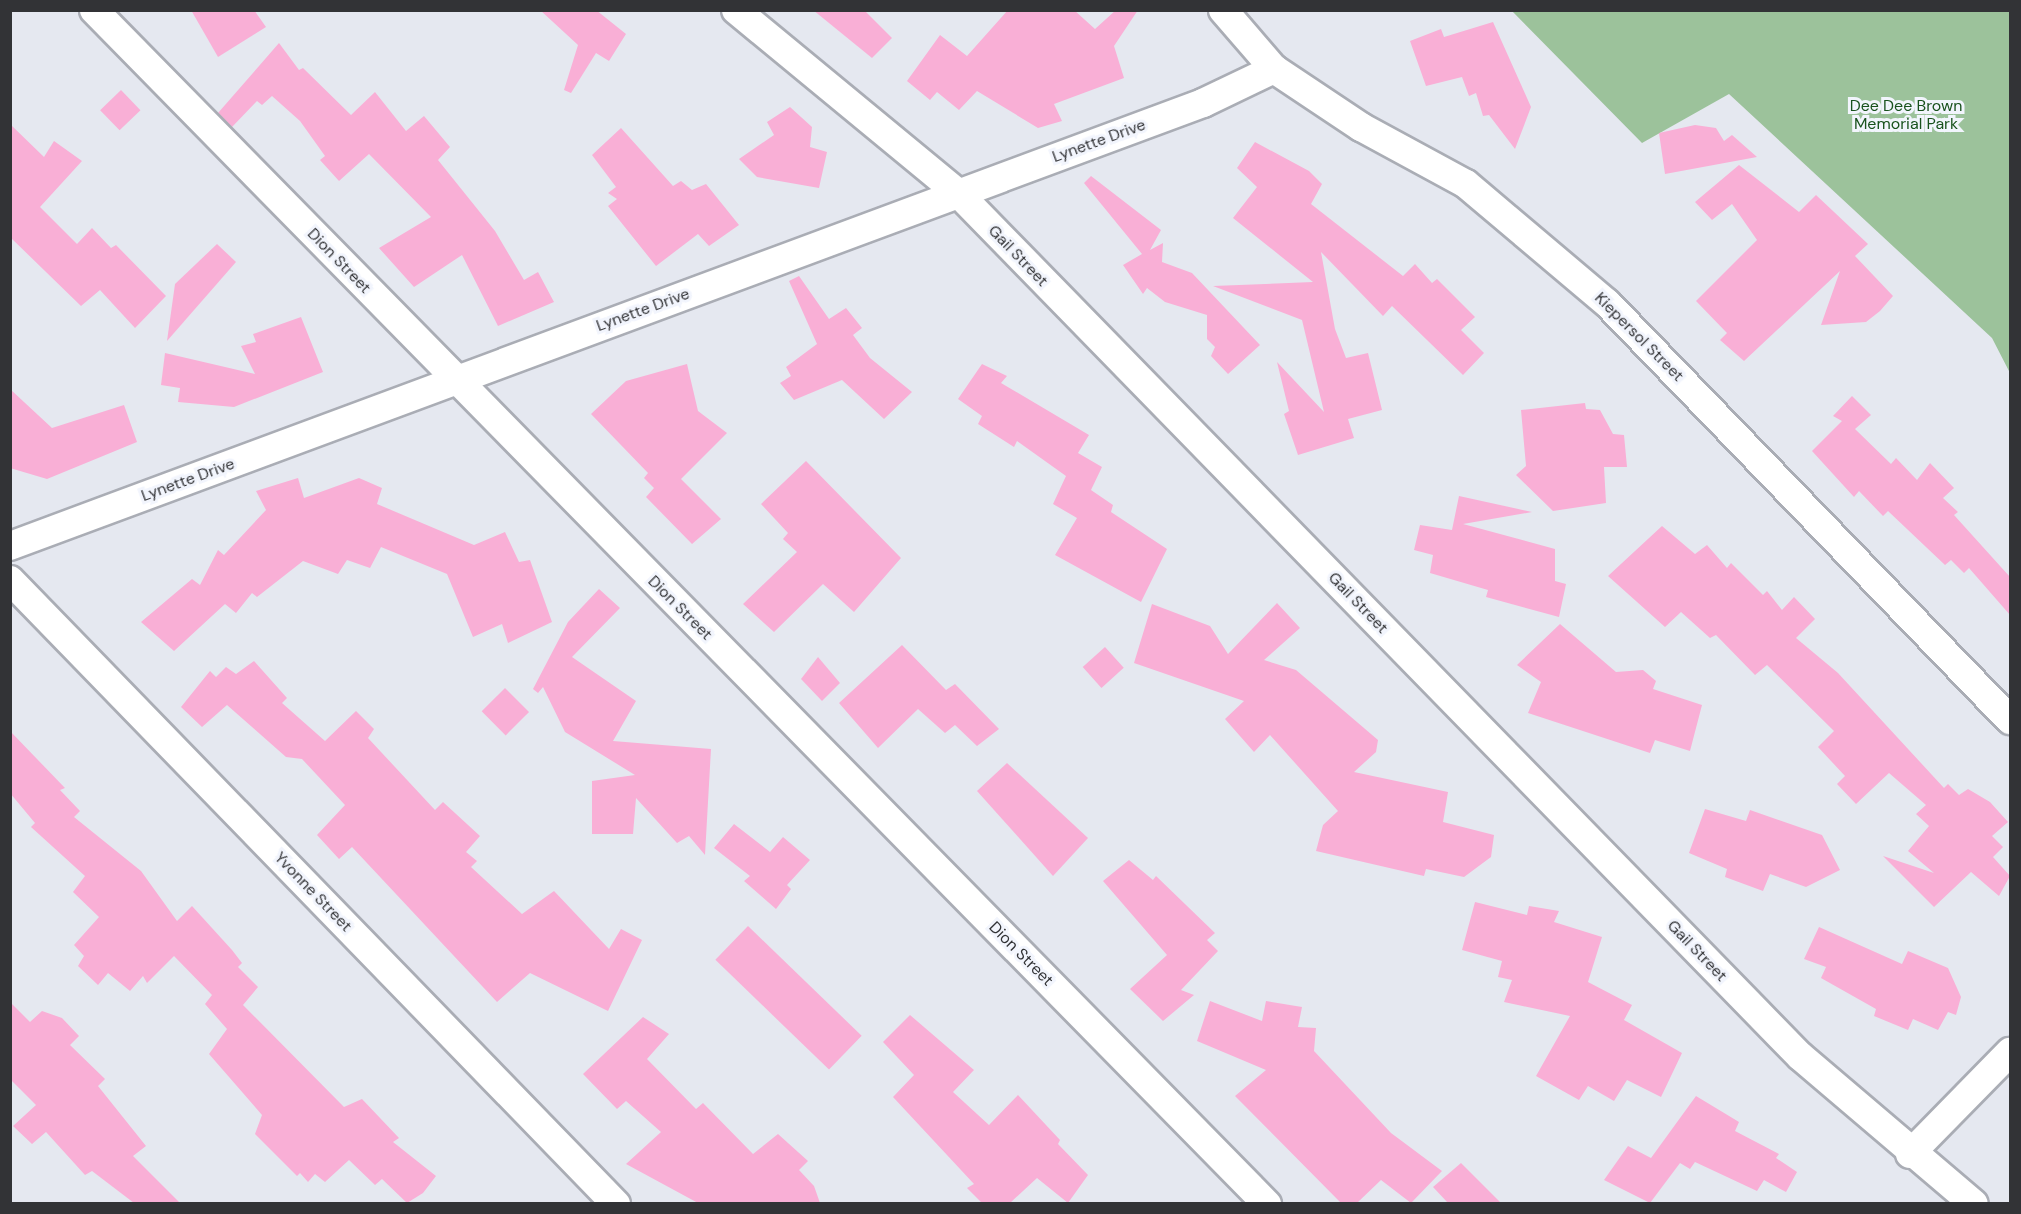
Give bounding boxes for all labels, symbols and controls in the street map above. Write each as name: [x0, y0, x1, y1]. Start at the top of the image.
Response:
park label: Dee Dee Brown Memorial Park: [1850, 96, 1962, 134]
street label: Lynette Drive: [1050, 115, 1148, 167]
street label: Gail Street: [984, 221, 1052, 291]
street label: Dion Street: [303, 224, 375, 298]
street label: Lynette Drive: [594, 284, 692, 336]
street label: Kiepersol Street: [1590, 288, 1688, 386]
street label: Lynette Drive: [139, 454, 237, 506]
street label: Gail Street: [1324, 568, 1392, 638]
street label: Dion Street: [644, 572, 716, 644]
street label: Yvonne Street: [270, 848, 356, 936]
street label: Gail Street: [1663, 916, 1731, 986]
street label: Dion Street: [985, 918, 1057, 990]

